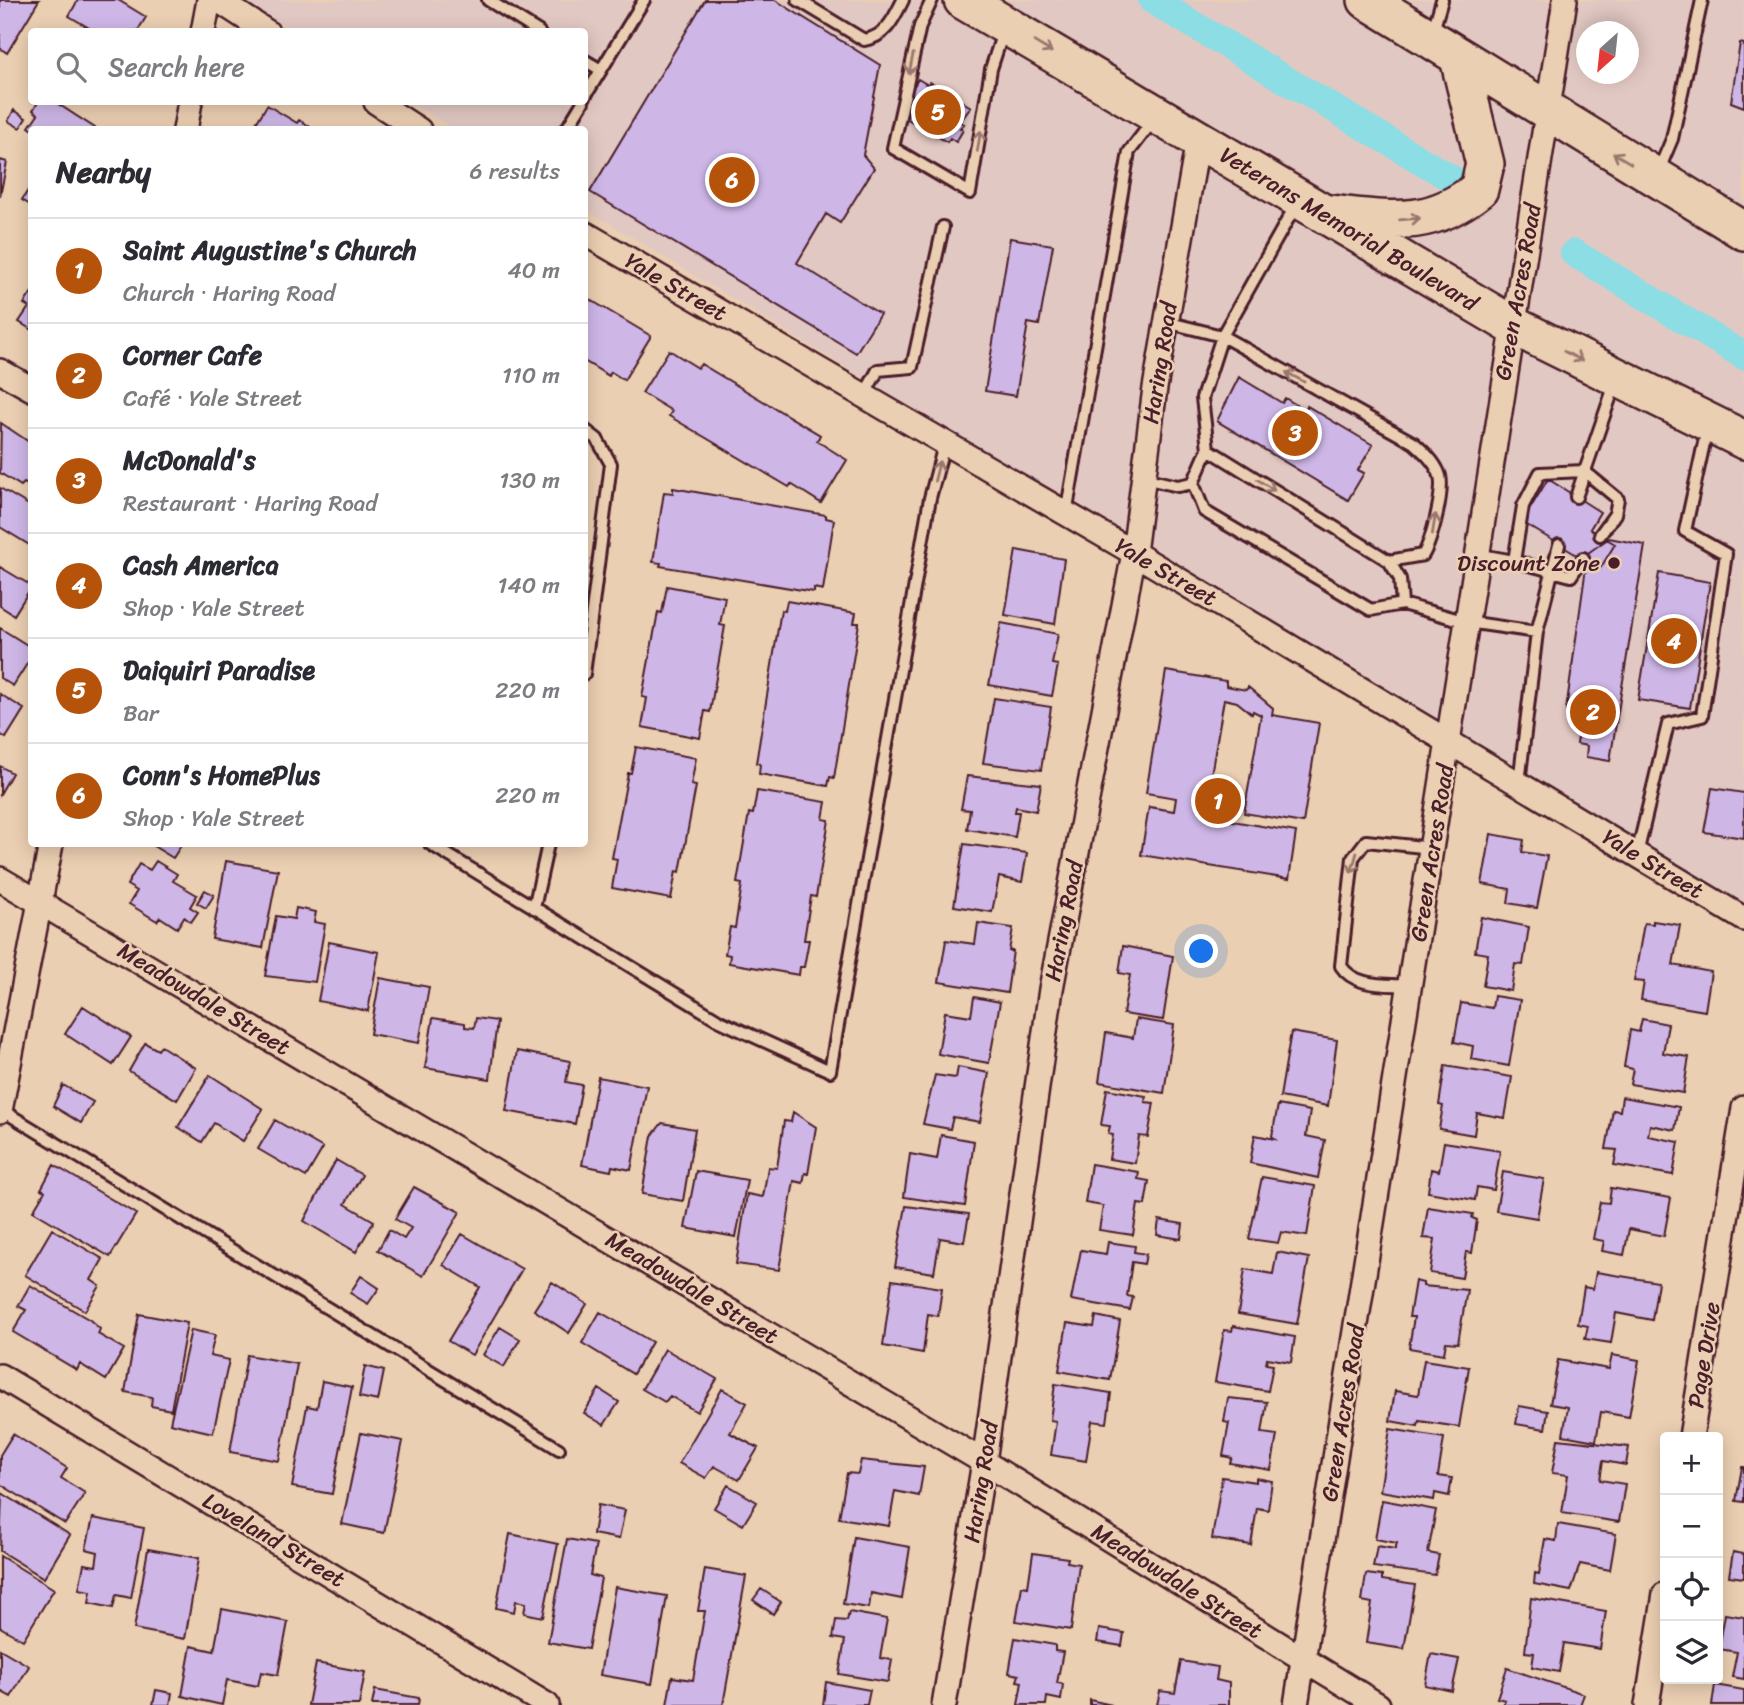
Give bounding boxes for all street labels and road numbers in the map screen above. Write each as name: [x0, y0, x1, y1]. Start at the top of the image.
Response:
street label: Veterans Memorial Boulevard: [1212, 135, 1488, 324]
street label: Green Acres Road: [1482, 199, 1554, 384]
street label: Yale Street: [617, 241, 735, 333]
street label: Haring Road: [1130, 297, 1190, 427]
street label: Yale Street: [1107, 526, 1225, 618]
street label: Green Acres Road: [1398, 760, 1467, 944]
street label: Yale Street: [1594, 817, 1712, 911]
street label: Haring Road: [1032, 855, 1096, 985]
street label: Meadowdale Street: [109, 931, 299, 1067]
street label: Meadowdale Street: [597, 1220, 787, 1356]
street label: Page Drive: [1675, 1299, 1733, 1411]
street label: Green Acres Road: [1309, 1320, 1378, 1504]
street label: Haring Road: [951, 1416, 1011, 1546]
street label: Loveland Street: [194, 1481, 354, 1599]
street label: Meadowdale Street: [1083, 1512, 1271, 1650]

